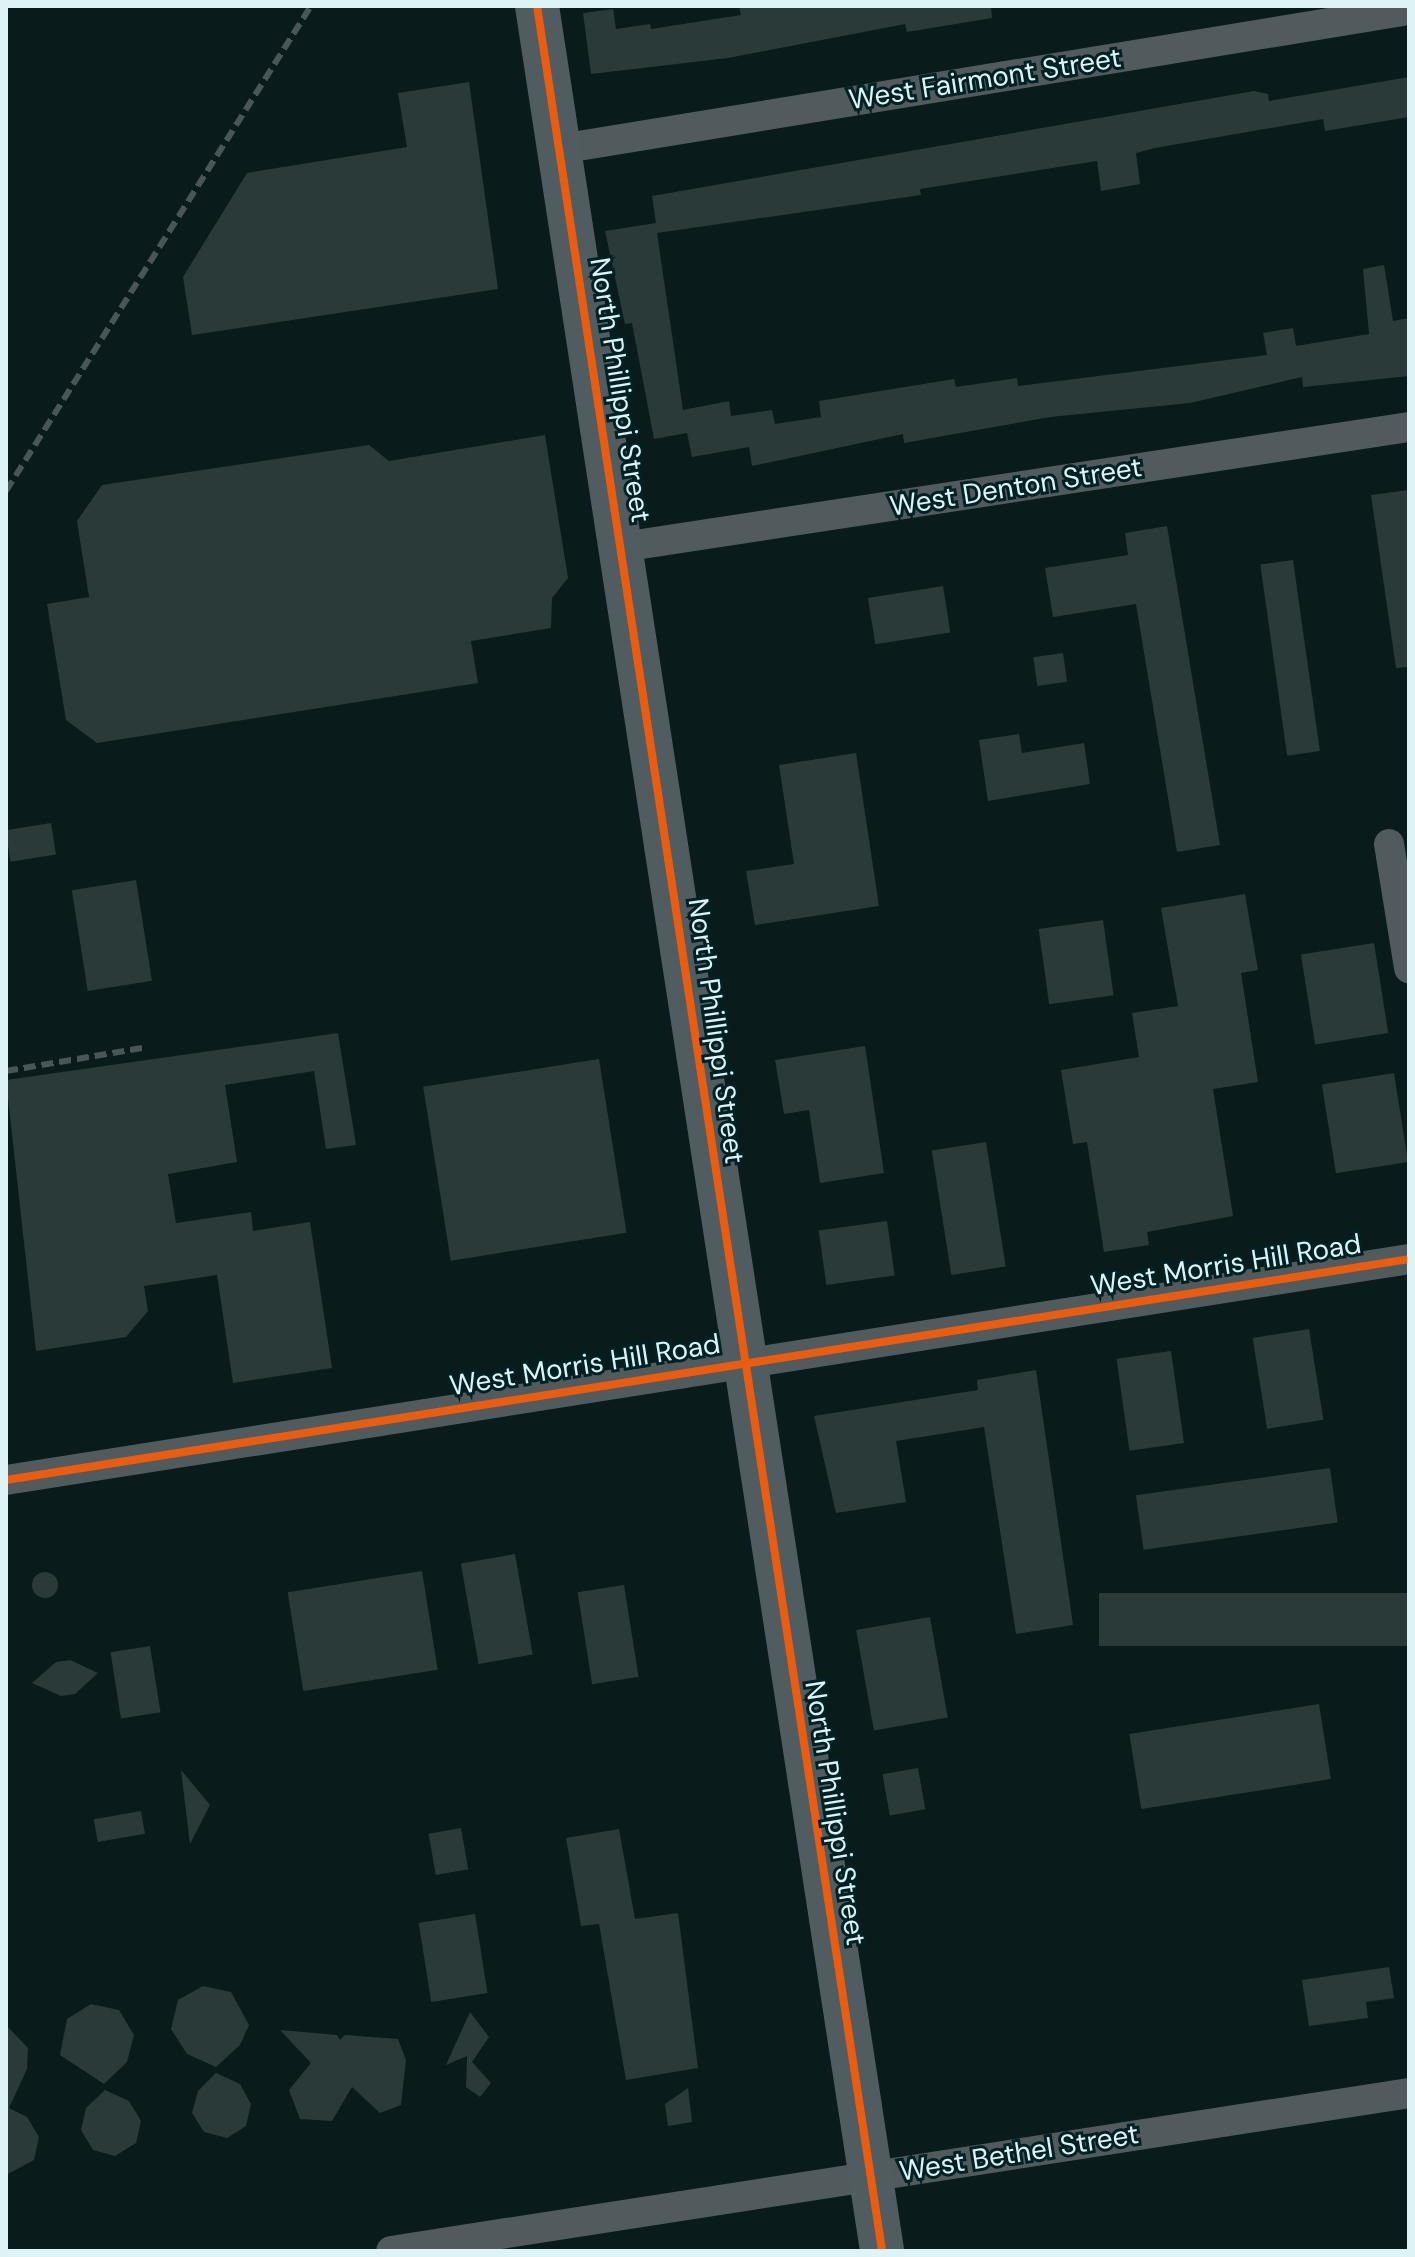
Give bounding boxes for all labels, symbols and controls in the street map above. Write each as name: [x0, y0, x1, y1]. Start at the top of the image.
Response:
street label: West Fairmont Street: [846, 41, 1124, 117]
street label: North Phillippi Street: [582, 255, 658, 525]
street label: West Denton Street: [888, 450, 1144, 524]
street label: North Phillippi Street: [681, 896, 751, 1166]
street label: West Morris Hill Road: [1088, 1227, 1364, 1303]
street label: West Morris Hill Road: [447, 1327, 723, 1403]
street label: North Phillippi Street: [797, 1678, 873, 1948]
street label: West Bethel Street: [897, 2117, 1141, 2189]

